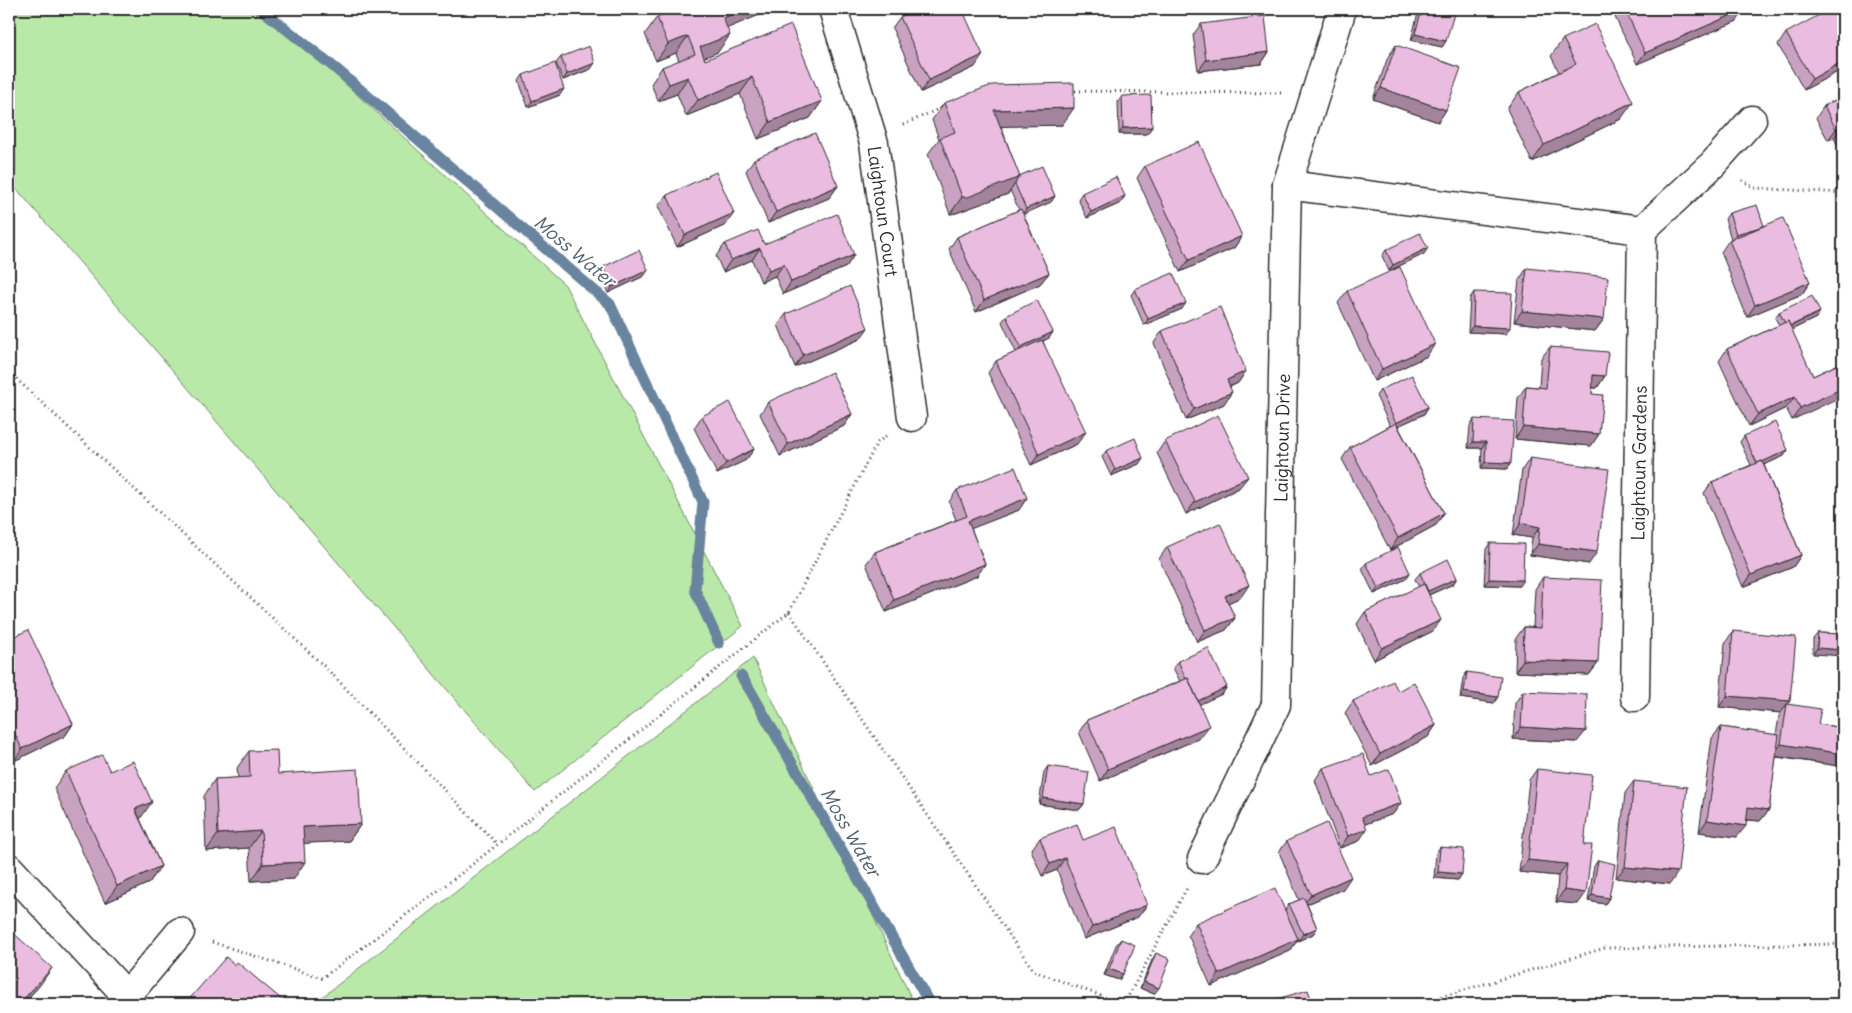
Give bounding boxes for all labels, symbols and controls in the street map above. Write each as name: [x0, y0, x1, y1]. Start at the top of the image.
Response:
street label: Laightoun Court: [863, 145, 904, 278]
water label: Moss Water: [529, 210, 623, 294]
street label: Laightoun Drive: [1269, 374, 1295, 502]
street label: Laightoun Gardens: [1626, 385, 1651, 541]
water label: Moss Water: [816, 783, 887, 883]

